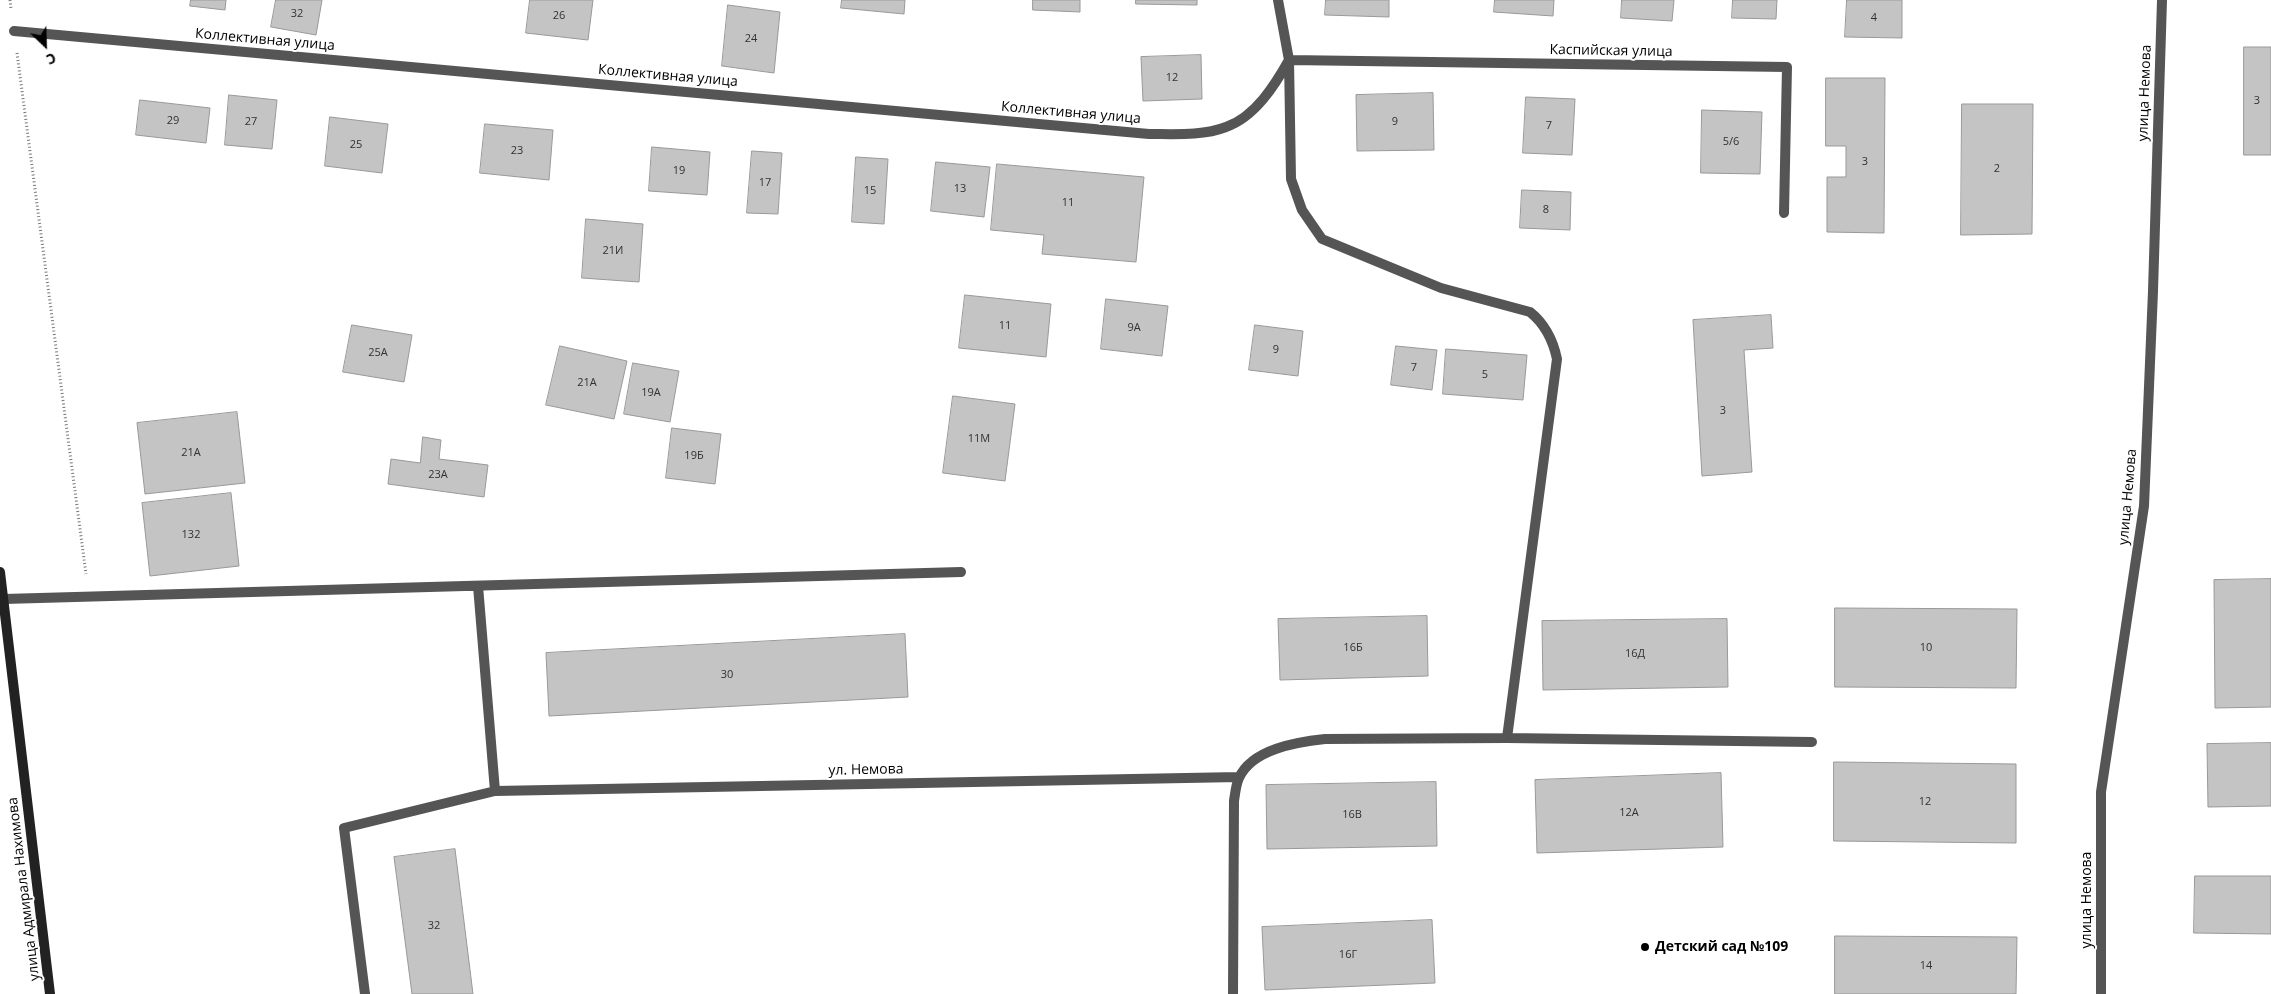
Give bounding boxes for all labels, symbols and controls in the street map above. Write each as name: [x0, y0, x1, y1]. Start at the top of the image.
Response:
house number: 32: [291, 7, 303, 21]
house number: 26: [553, 9, 565, 23]
house number: 4: [1871, 11, 1877, 25]
north arrow: [20, 20, 70, 70]
street label: Коллективная улица: [194, 26, 336, 54]
house number: 24: [745, 32, 757, 46]
street label: Каспийская улица: [1549, 42, 1673, 60]
street label: улица Немова: [2135, 44, 2155, 142]
text: С: [43, 49, 59, 70]
street label: Коллективная улица: [597, 62, 739, 90]
house number: 12: [1166, 71, 1178, 85]
house number: 3: [2254, 94, 2260, 108]
street label: Коллективная улица: [1000, 99, 1142, 127]
house number: 29: [167, 114, 179, 128]
house number: 27: [245, 115, 257, 129]
house number: 9: [1392, 115, 1398, 129]
house number: 7: [1546, 119, 1552, 133]
house number: 5/6: [1723, 135, 1739, 149]
house number: 25: [350, 138, 362, 152]
house number: 23: [511, 144, 523, 158]
house number: 3: [1862, 155, 1868, 169]
house number: 2: [1994, 162, 2000, 176]
house number: 19: [673, 164, 685, 178]
house number: 17: [759, 176, 771, 190]
house number: 13: [954, 182, 966, 196]
house number: 15: [864, 184, 876, 198]
house number: 11: [1062, 196, 1074, 210]
house number: 8: [1543, 203, 1549, 217]
house number: 21И: [603, 244, 623, 258]
house number: 11: [999, 319, 1011, 333]
house number: 9А: [1127, 321, 1141, 335]
house number: 9: [1273, 343, 1279, 357]
house number: 25А: [368, 346, 388, 360]
house number: 7: [1411, 361, 1417, 375]
house number: 5: [1482, 368, 1488, 382]
house number: 21А: [577, 376, 597, 390]
house number: 19А: [641, 386, 661, 400]
house number: 3: [1720, 404, 1726, 418]
house number: 11М: [968, 432, 990, 446]
house number: 21А: [181, 446, 201, 460]
street label: улица Немова: [2115, 448, 2141, 546]
house number: 19Б: [684, 449, 704, 463]
house number: 23А: [428, 468, 448, 482]
house number: 132: [182, 528, 200, 542]
house number: 16Б: [1343, 641, 1363, 655]
house number: 10: [1920, 641, 1932, 655]
house number: 16Д: [1625, 647, 1645, 661]
house number: 30: [721, 668, 733, 682]
street label: ул. Немова: [828, 761, 904, 779]
house number: 12: [1919, 795, 1931, 809]
street label: улица Адмирала Нахимова: [4, 796, 44, 982]
house number: 12А: [1619, 806, 1639, 820]
house number: 16В: [1342, 808, 1362, 822]
street label: улица Немова: [2079, 852, 2095, 948]
house number: 32: [428, 919, 440, 933]
place label: Детский сад №109: [1655, 939, 1788, 955]
marker: Детский сад №109: [1639, 941, 1651, 953]
house number: 16Г: [1339, 948, 1357, 962]
house number: 14: [1920, 959, 1932, 973]

